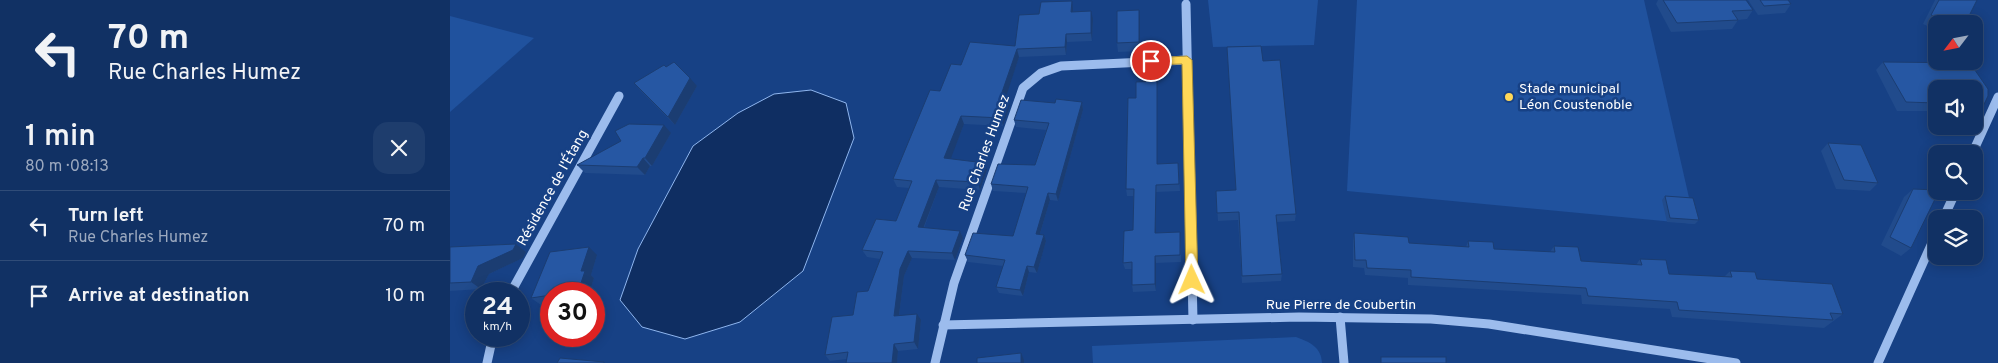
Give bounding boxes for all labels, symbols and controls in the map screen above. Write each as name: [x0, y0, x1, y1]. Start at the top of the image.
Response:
north arrow: [1928, 15, 1982, 70]
map controls: [1928, 15, 1983, 265]
text: 70 m: [108, 17, 189, 61]
icon: left: [25, 20, 90, 85]
pin: [1130, 40, 1172, 82]
icon: arrive: [1137, 47, 1165, 75]
text: Rue Charles Humez: [108, 60, 301, 87]
button: sound: [1928, 80, 1983, 135]
place label: Stade municipal Léon Coustenoble: [1519, 81, 1632, 114]
marker: Stade municipal Léon Coustenoble: [1503, 91, 1515, 103]
street label: Rue Charles Humez: [956, 92, 1014, 214]
text: 1 min: [25, 119, 96, 156]
button: close: [373, 122, 425, 174]
street label: Résidence de l'Étang: [513, 126, 592, 249]
button: search: [1928, 145, 1983, 200]
text: 80 m · 08:13: [25, 157, 109, 177]
text: Turn left: [68, 204, 144, 228]
button: layers: [1928, 210, 1983, 265]
icon: left: [25, 212, 53, 240]
text: 70 m: [383, 214, 425, 238]
text: Rue Charles Humez: [68, 228, 208, 248]
position arrow: [1165, 253, 1217, 305]
icon: arrive: [25, 282, 53, 310]
speed limit sign: 30: [540, 282, 605, 347]
text: Arrive at destination: [68, 284, 249, 308]
text: 10 m: [385, 284, 425, 308]
text: 24: [482, 292, 513, 324]
street label: Rue Pierre de Coubertin: [1266, 297, 1416, 314]
text: km/h: [483, 319, 512, 335]

